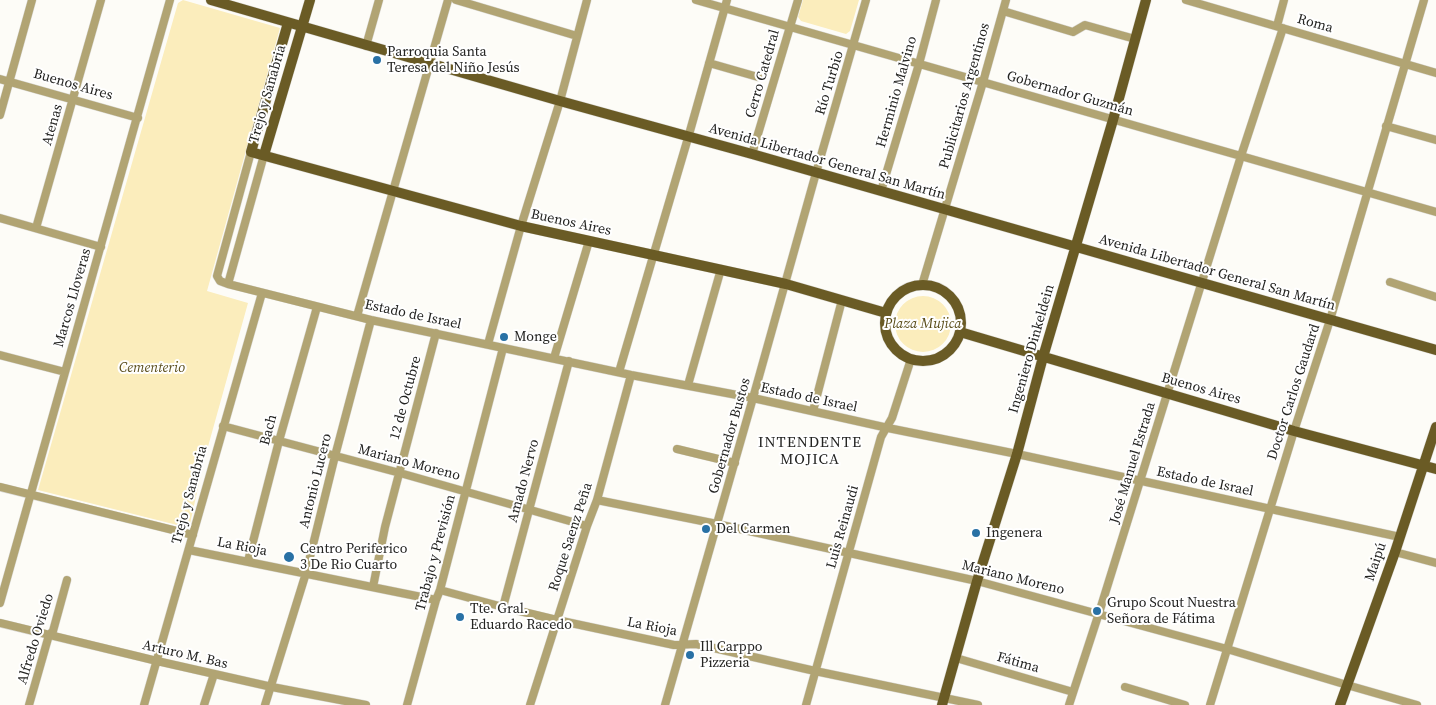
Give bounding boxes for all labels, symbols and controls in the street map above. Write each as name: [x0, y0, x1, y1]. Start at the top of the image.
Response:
street label: Roma: [1295, 11, 1335, 37]
street label: Publicitarios Argentinos: [936, 21, 994, 171]
street label: Cerro Catedral: [742, 28, 784, 120]
street label: Herminio Malvino: [873, 34, 921, 150]
street label: Trejo y Sanabria: [246, 43, 290, 145]
place label: Parroquia Santa Teresa del Niño Jesús: [387, 44, 520, 76]
street label: Río Turbio: [812, 49, 848, 117]
marker: Parroquia Santa Teresa del Niño Jesús: [371, 54, 383, 66]
street label: Buenos Aires: [31, 66, 115, 104]
street label: Gobernador Guzmán: [1005, 68, 1135, 120]
street label: Atenas: [39, 102, 67, 148]
street label: Avenida Libertador General San Martín: [707, 120, 947, 204]
street label: Buenos Aires: [529, 206, 613, 240]
street label: Avenida Libertador General San Martín: [1097, 231, 1337, 315]
street label: Marcos Lloveras: [51, 247, 95, 349]
street label: Ingeniero Dinkeldein: [1006, 283, 1058, 415]
street label: Estado de Israel: [363, 297, 463, 333]
park label: Plaza Mujica: [884, 316, 962, 332]
street label: Doctor Carlos Gaudard: [1264, 322, 1324, 462]
place label: Monge: [514, 329, 557, 345]
marker: Monge: [498, 331, 510, 343]
street label: 12 de Octubre: [387, 354, 425, 442]
park label: Cementerio: [119, 360, 185, 376]
street label: Buenos Aires: [1159, 370, 1243, 408]
street label: Gobernador Bustos: [705, 376, 755, 496]
street label: Estado de Israel: [759, 380, 859, 416]
street label: José Manuel Estrada: [1107, 400, 1159, 526]
street label: Bach: [257, 413, 281, 447]
street label: Antonio Lucero: [296, 432, 336, 530]
district label: INTENDENTE MOJICA: [757, 434, 863, 469]
street label: Amado Nervo: [505, 437, 543, 525]
street label: Mariano Moreno: [356, 441, 462, 485]
street label: Trejo y Sanabria: [169, 444, 211, 546]
street label: Estado de Israel: [1155, 464, 1255, 500]
street label: Roque Saenz Peña: [546, 481, 596, 593]
street label: Luis Reinaudi: [823, 483, 863, 571]
street label: Trabajo y Previsión: [412, 493, 460, 613]
place label: Del Carmen: [716, 521, 790, 537]
marker: Del Carmen: [700, 523, 712, 535]
place label: Ingenera: [986, 525, 1042, 541]
marker: Ingenera: [970, 527, 982, 539]
street label: La Rioja: [216, 534, 268, 560]
place label: Centro Periferico 3 De Rio Cuarto: [300, 541, 407, 574]
street label: Maipú: [1362, 541, 1390, 583]
marker: Centro Periferico 3 De Rio Cuarto: [282, 550, 296, 564]
street label: Mariano Moreno: [960, 557, 1066, 599]
street label: Alfredo Oviedo: [14, 592, 58, 686]
place label: Grupo Scout Nuestra Señora de Fátima: [1107, 595, 1236, 628]
place label: Tte. Gral. Eduardo Racedo: [470, 601, 572, 634]
marker: Grupo Scout Nuestra Señora de Fátima: [1091, 605, 1103, 617]
marker: Tte. Gral. Eduardo Racedo: [454, 611, 466, 623]
street label: La Rioja: [626, 614, 678, 640]
street label: Arturo M. Bas: [141, 637, 229, 673]
place label: Ill Carppo Pizzeria: [700, 639, 762, 672]
marker: Ill Carppo Pizzeria: [684, 649, 696, 661]
street label: Fátima: [995, 649, 1041, 677]

